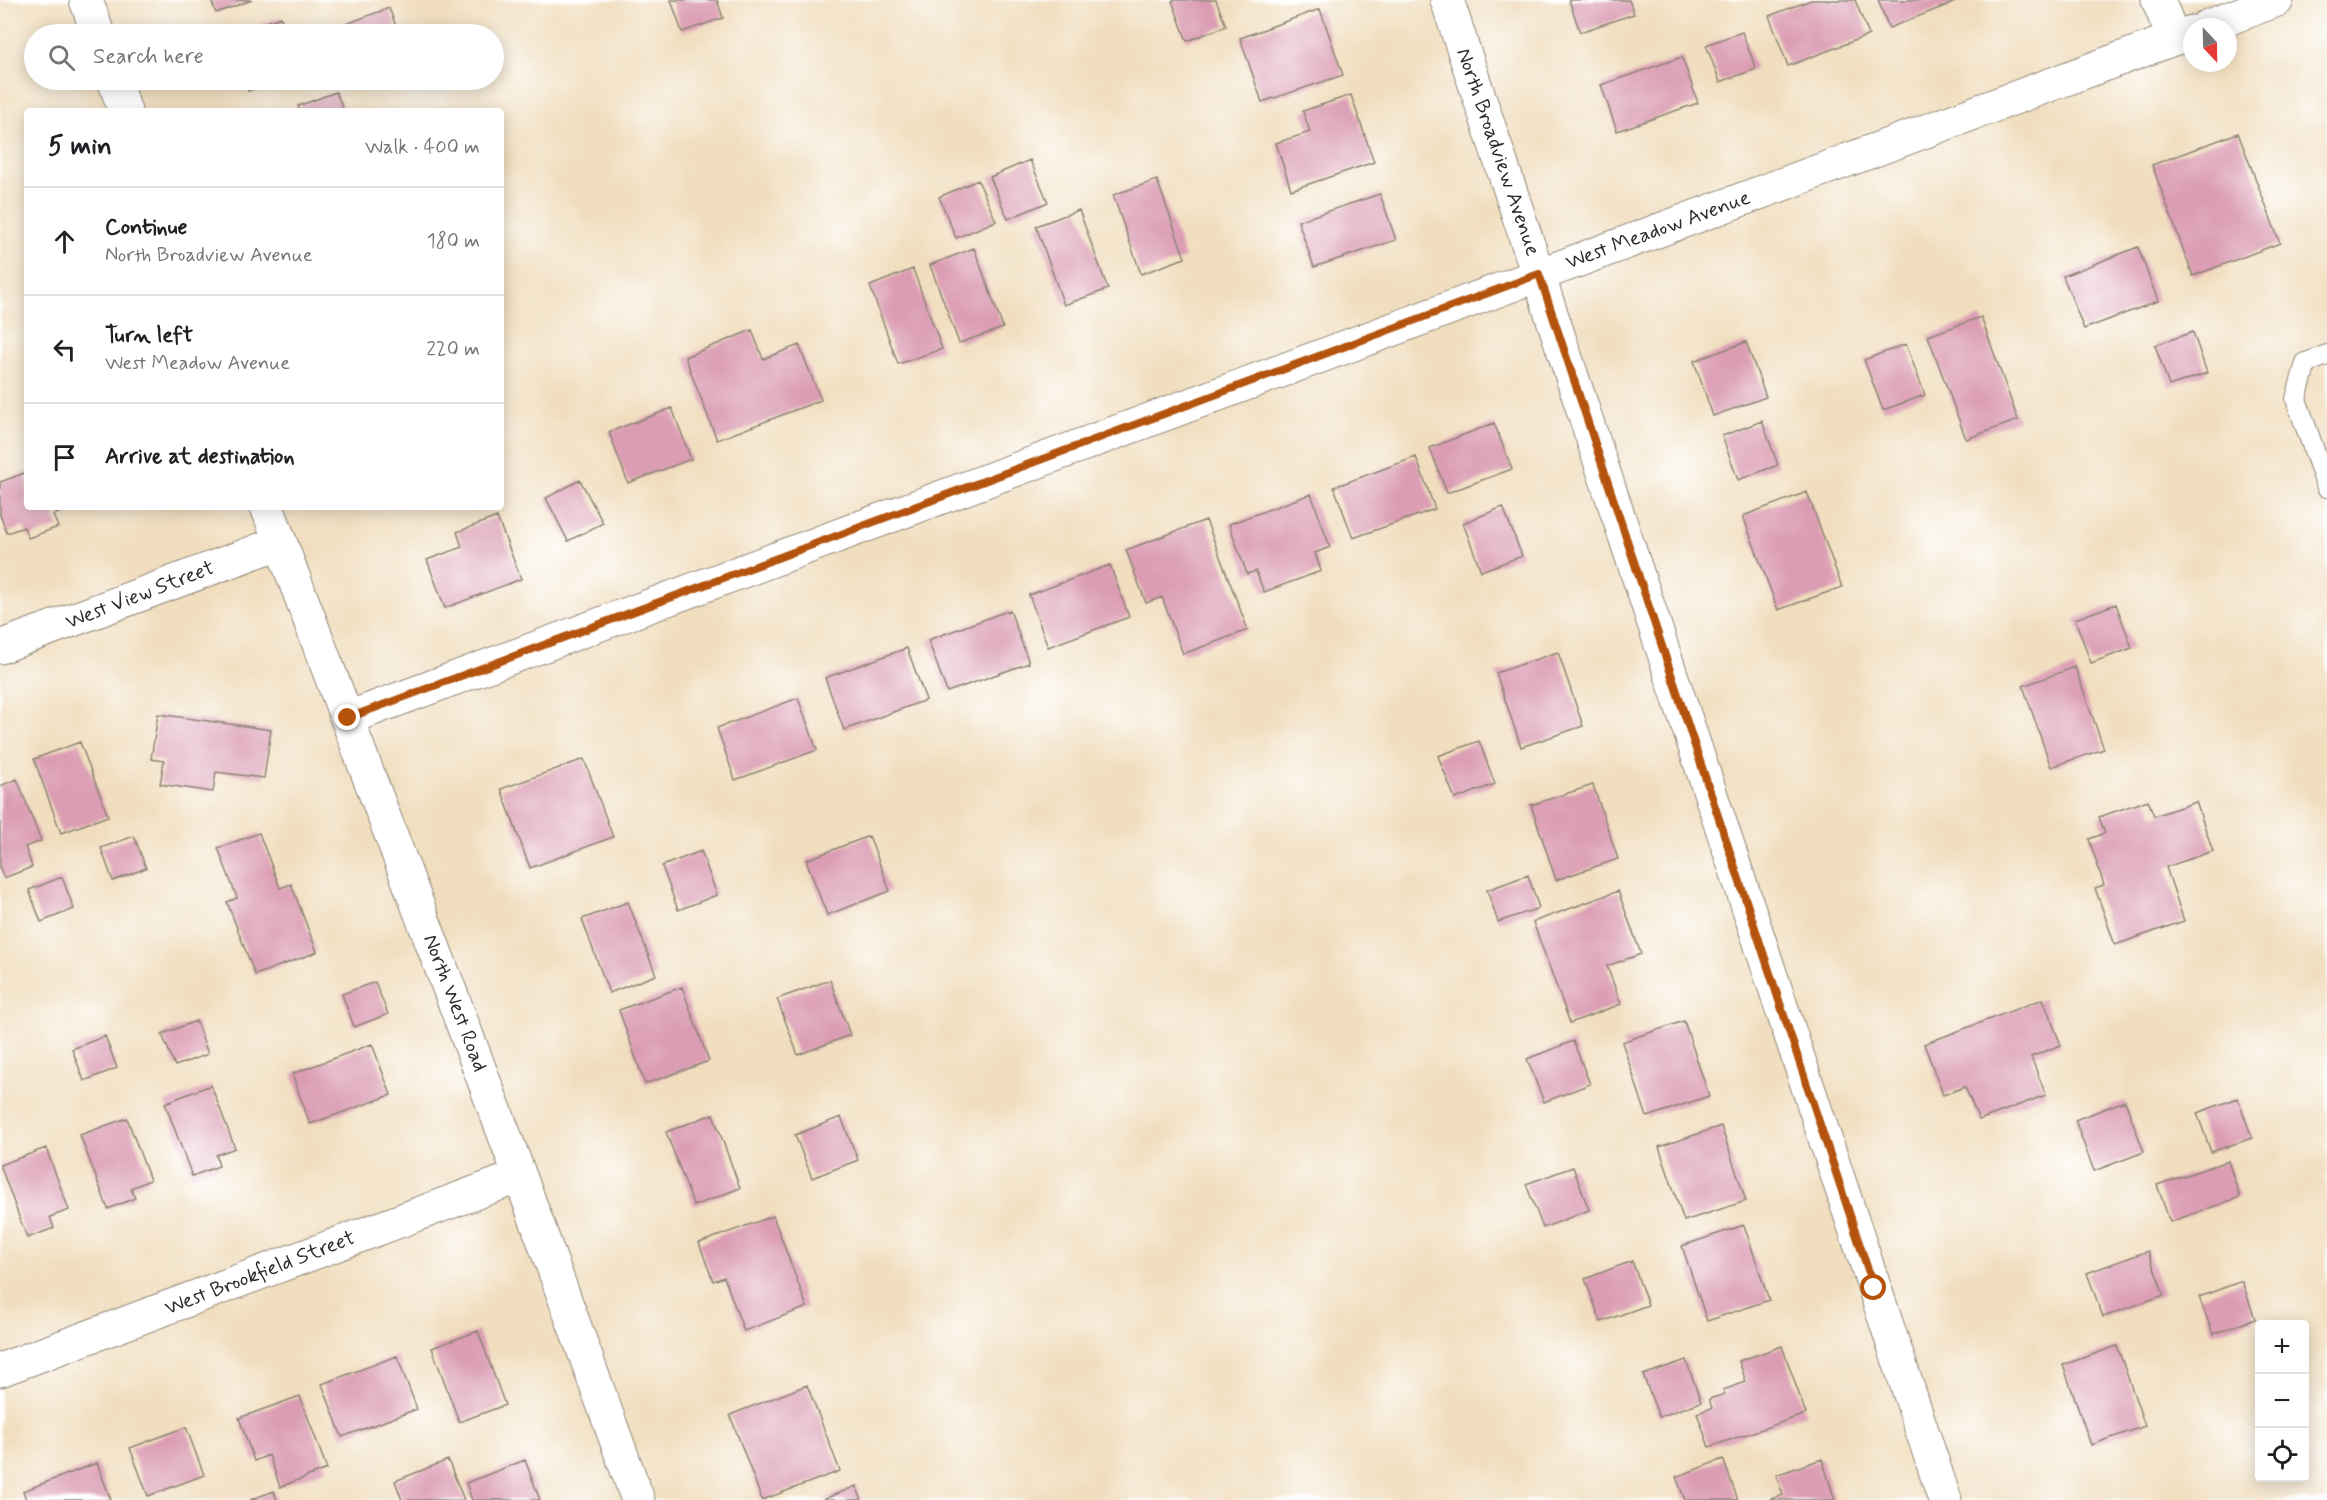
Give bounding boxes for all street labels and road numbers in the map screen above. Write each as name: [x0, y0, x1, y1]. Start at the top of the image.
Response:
street label: North Broadview Avenue: [1449, 44, 1547, 260]
street label: West Meadow Avenue: [1562, 184, 1754, 276]
street label: West View Street: [62, 554, 218, 636]
street label: North West Road: [416, 930, 494, 1076]
street label: West Brookfield Street: [161, 1224, 359, 1322]

